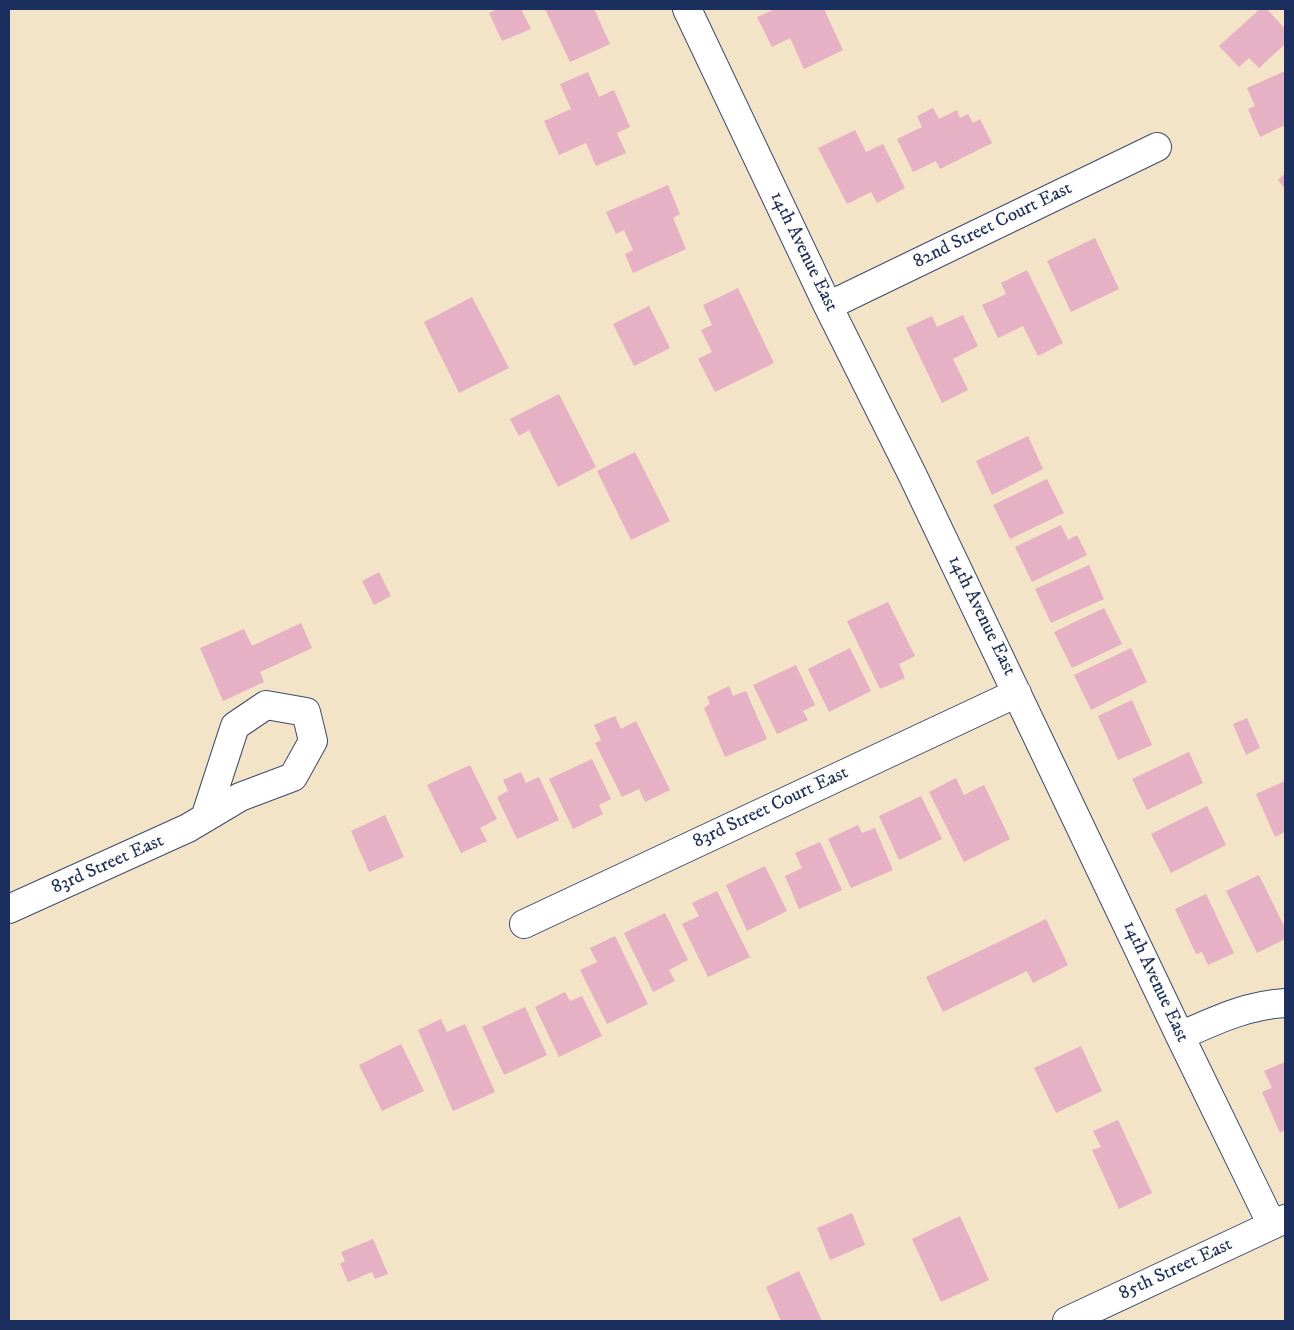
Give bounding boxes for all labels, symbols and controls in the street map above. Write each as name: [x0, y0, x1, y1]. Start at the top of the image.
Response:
street label: 82nd Street Court East: [910, 178, 1076, 274]
street label: 14th Avenue East: [764, 188, 842, 316]
street label: 14th Avenue East: [942, 552, 1020, 680]
street label: 83rd Street Court East: [690, 762, 852, 854]
street label: 83rd Street East: [48, 830, 168, 900]
street label: 14th Avenue East: [1117, 918, 1193, 1046]
street label: 85th Street East: [1116, 1234, 1236, 1306]

